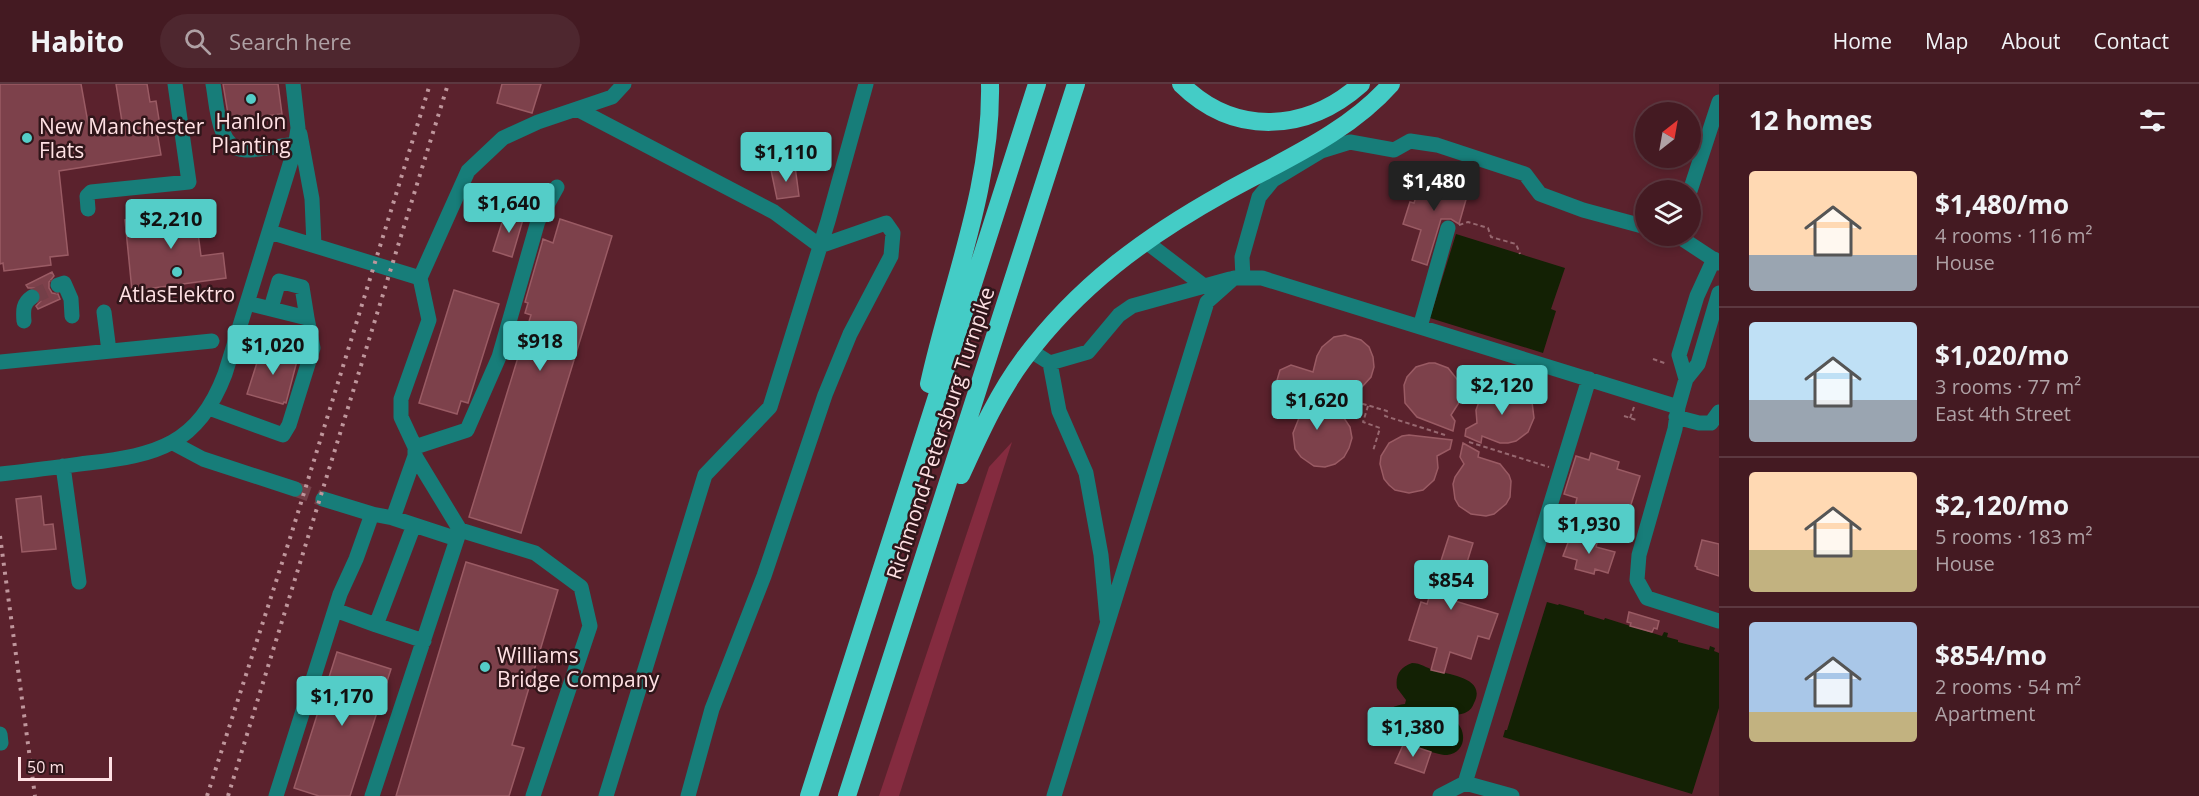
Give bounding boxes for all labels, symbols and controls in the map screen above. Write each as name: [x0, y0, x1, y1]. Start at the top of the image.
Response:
search box: [160, 14, 580, 68]
text: Habito: [30, 22, 124, 60]
icon: search: [181, 25, 214, 58]
text: Search here: [229, 26, 352, 56]
text: Home: [1833, 27, 1892, 55]
text: Map: [1925, 27, 1968, 55]
text: About: [2001, 27, 2061, 55]
text: Contact: [2094, 27, 2169, 55]
marker: Hanlon Planting: [244, 92, 258, 106]
north arrow: [1635, 102, 1701, 168]
map controls: [1635, 102, 1701, 246]
text: 12 homes: [1749, 102, 1873, 138]
icon: filters: [2136, 104, 2169, 137]
place label: Hanlon Planting: [211, 107, 291, 159]
place label: New Manchester Flats: [39, 112, 205, 164]
marker: New Manchester Flats: [20, 131, 34, 145]
pin: $1,110: [737, 132, 835, 183]
text: $1,110: [755, 138, 817, 165]
pin: $1,480: [1385, 161, 1483, 212]
text: $1,480: [1403, 167, 1465, 194]
button: layers: [1635, 180, 1701, 246]
pin: $1,640: [460, 183, 558, 234]
text: $1,480/mo: [1935, 186, 2069, 222]
text: $1,640: [478, 189, 540, 216]
icon: home: [1797, 195, 1869, 267]
pin: $2,210: [122, 199, 220, 250]
text: $2,210: [140, 205, 202, 232]
text: 4 rooms · 116 m²: [1935, 222, 2093, 249]
text: House: [1935, 249, 1995, 276]
marker: AtlasElektro: [170, 265, 184, 279]
place label: AtlasElektro: [119, 280, 235, 308]
street label: Richmond-Petersburg Turnpike: [879, 283, 1001, 583]
pin: $918: [504, 321, 576, 372]
pin: $1,020: [224, 325, 322, 376]
text: $918: [517, 327, 563, 354]
text: $1,020: [242, 331, 304, 358]
text: $1,020/mo: [1935, 337, 2069, 373]
icon: home: [1797, 346, 1869, 418]
pin: $2,120: [1453, 365, 1551, 416]
text: $2,120: [1471, 371, 1533, 398]
text: 3 rooms · 77 m²: [1935, 373, 2081, 400]
pin: $1,620: [1268, 380, 1366, 431]
text: $1,620: [1286, 386, 1348, 413]
text: East 4th Street: [1935, 400, 2071, 427]
text: $2,120/mo: [1935, 487, 2069, 523]
icon: home: [1797, 496, 1869, 568]
pin: $1,930: [1540, 504, 1638, 555]
text: $1,930: [1558, 510, 1620, 537]
text: 5 rooms · 183 m²: [1935, 523, 2093, 550]
text: House: [1935, 550, 1995, 577]
pin: $854: [1415, 560, 1487, 611]
text: $854: [1428, 566, 1474, 593]
text: $854/mo: [1935, 637, 2047, 673]
place label: Williams Bridge Company: [497, 641, 660, 693]
icon: home: [1797, 646, 1869, 718]
marker: Williams Bridge Company: [478, 660, 492, 674]
text: 2 rooms · 54 m²: [1935, 673, 2081, 700]
pin: $1,170: [293, 676, 391, 727]
text: $1,170: [311, 682, 373, 709]
text: Apartment: [1935, 700, 2035, 727]
pin: $1,380: [1364, 707, 1462, 758]
text: $1,380: [1382, 713, 1444, 740]
scale bar: [18, 754, 112, 782]
text: 50 m: [27, 756, 64, 778]

